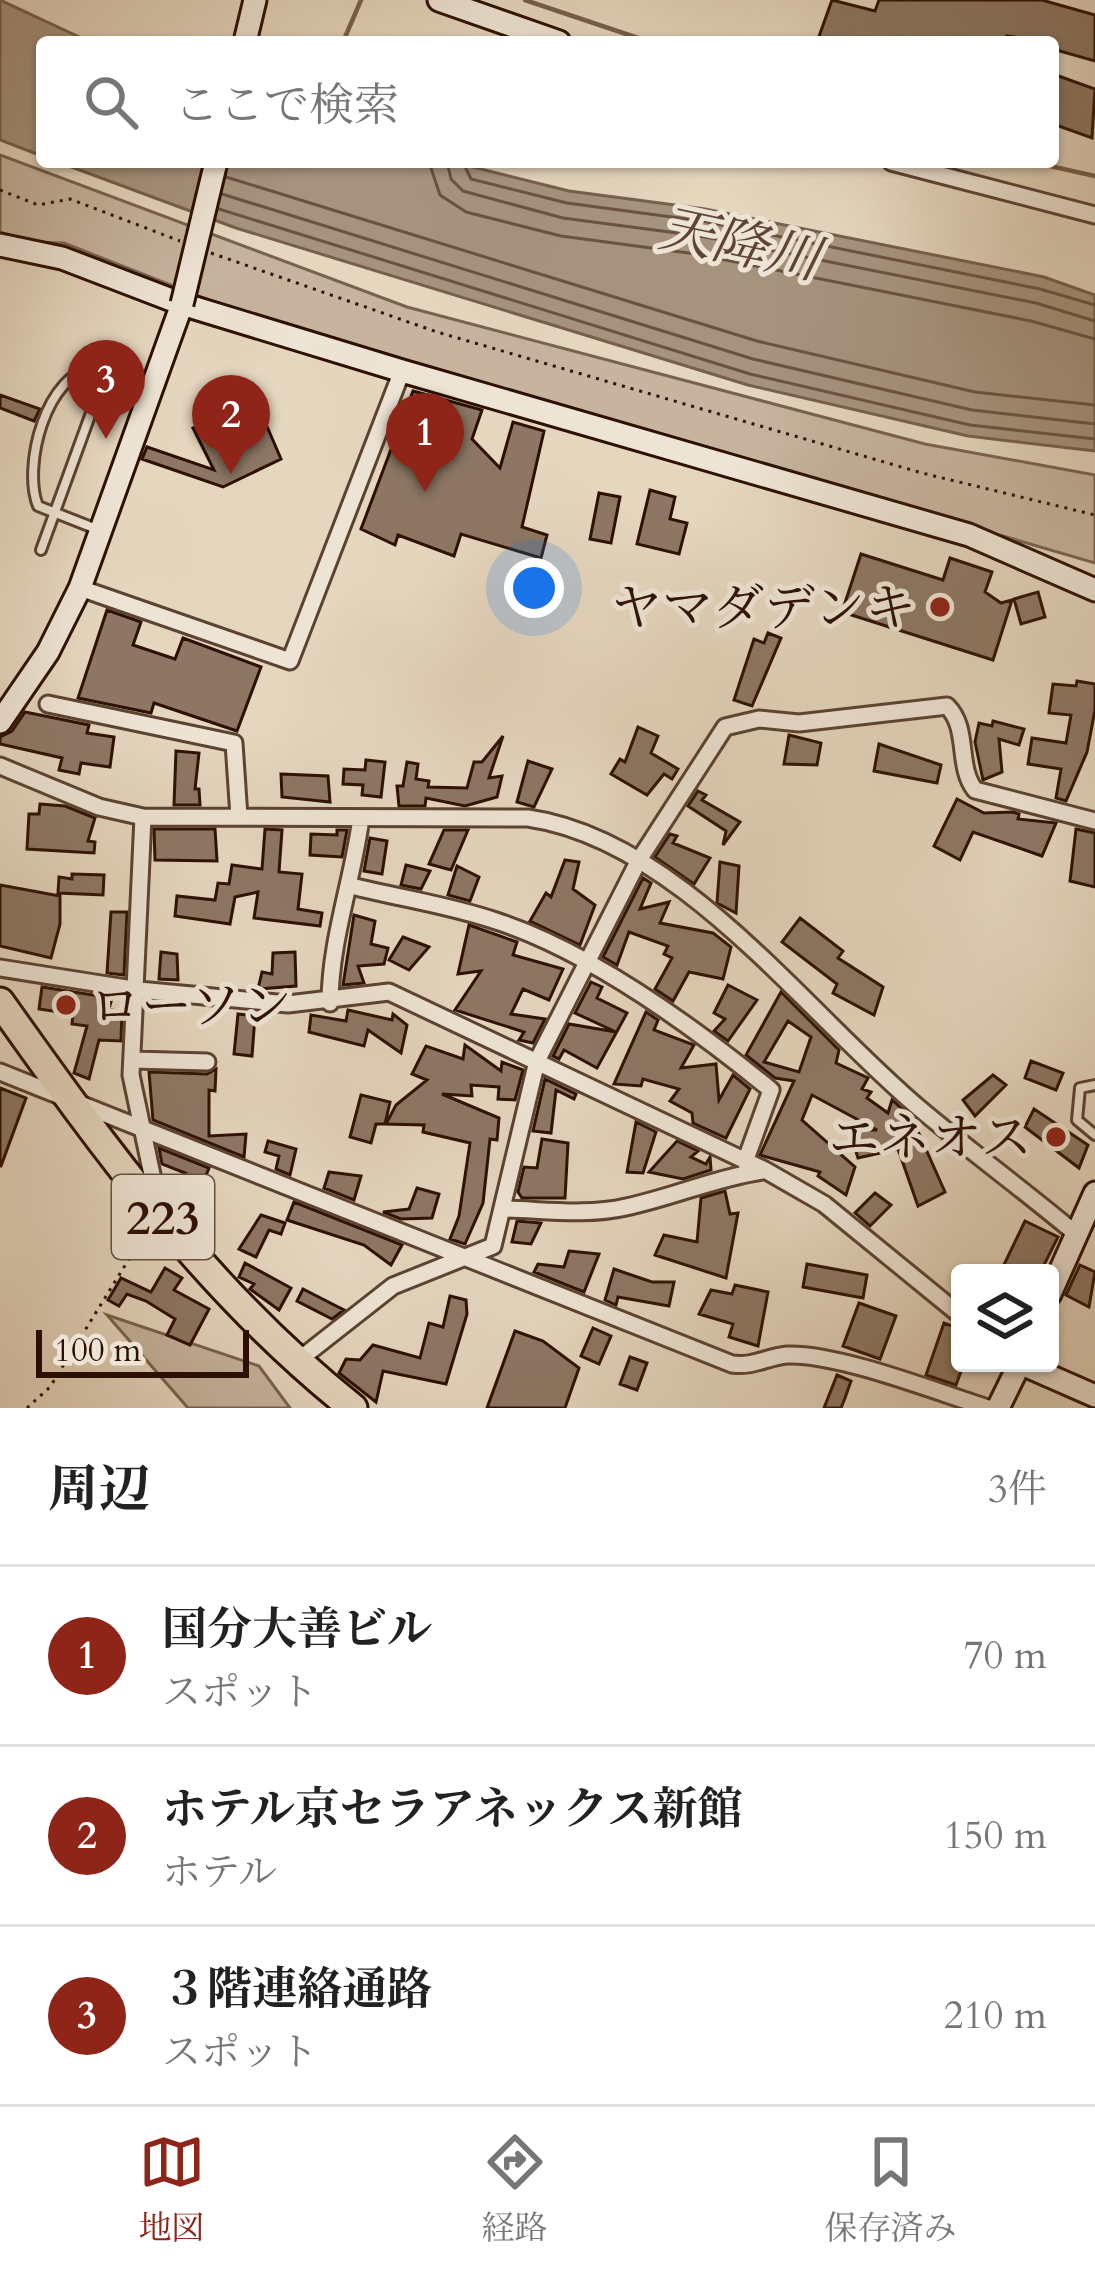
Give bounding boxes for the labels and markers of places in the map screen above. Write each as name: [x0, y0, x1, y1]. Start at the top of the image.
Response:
pin: 3: [67, 340, 145, 439]
pin: 2: [192, 375, 270, 474]
pin: 1: [386, 393, 464, 492]
place label: ヤマダデンキ: [611, 574, 916, 644]
marker: ヤマダデンキ: [927, 594, 953, 620]
place label: ローソン: [90, 972, 292, 1042]
marker: ローソン: [53, 992, 79, 1018]
place label: エネオス: [829, 1104, 1032, 1174]
marker: エネオス: [1043, 1124, 1069, 1150]

